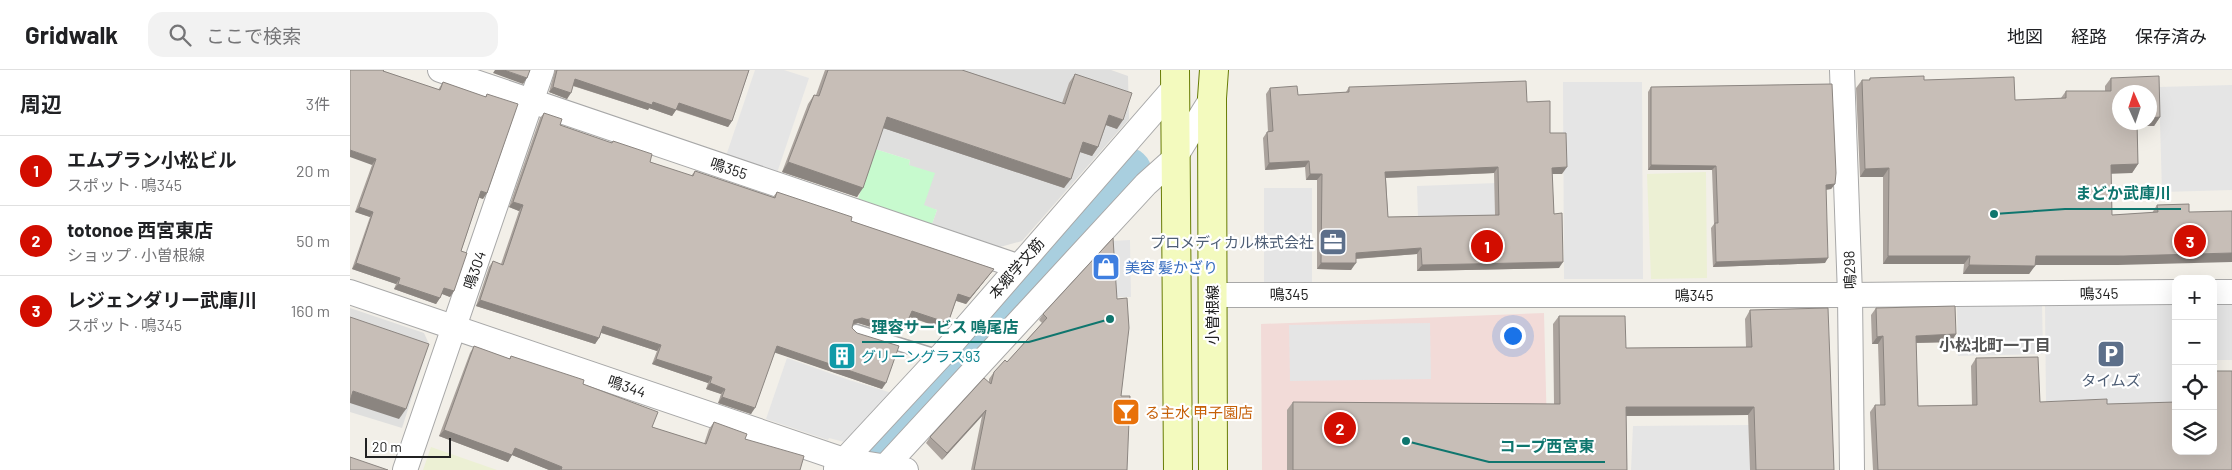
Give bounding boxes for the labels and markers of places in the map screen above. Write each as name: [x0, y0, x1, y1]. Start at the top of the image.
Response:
callout: まどか武庫川: [2065, 178, 2181, 209]
pin: 3: [2174, 222, 2206, 260]
office icon: プロメディカル株式会社: [1318, 227, 1348, 257]
pin: 1: [1471, 227, 1503, 265]
place label: プロメディカル株式会社: [1150, 233, 1314, 251]
shop icon: 美容 髪かざり: [1091, 252, 1121, 282]
place label: 美容 髪かざり: [1125, 258, 1218, 276]
callout: 理容サービス 鳴尾店: [862, 311, 1029, 342]
parking icon: タイムズ: [2096, 339, 2126, 369]
building icon: グリーングラス93: [827, 341, 857, 371]
place label: グリーングラス93: [861, 347, 981, 365]
place label: タイムズ: [2081, 371, 2141, 389]
bar icon: る主水 甲子園店: [1111, 397, 1141, 427]
place label: る主水 甲子園店: [1145, 403, 1253, 421]
pin: 2: [1324, 409, 1356, 447]
callout: コープ西宮東: [1489, 431, 1605, 462]

